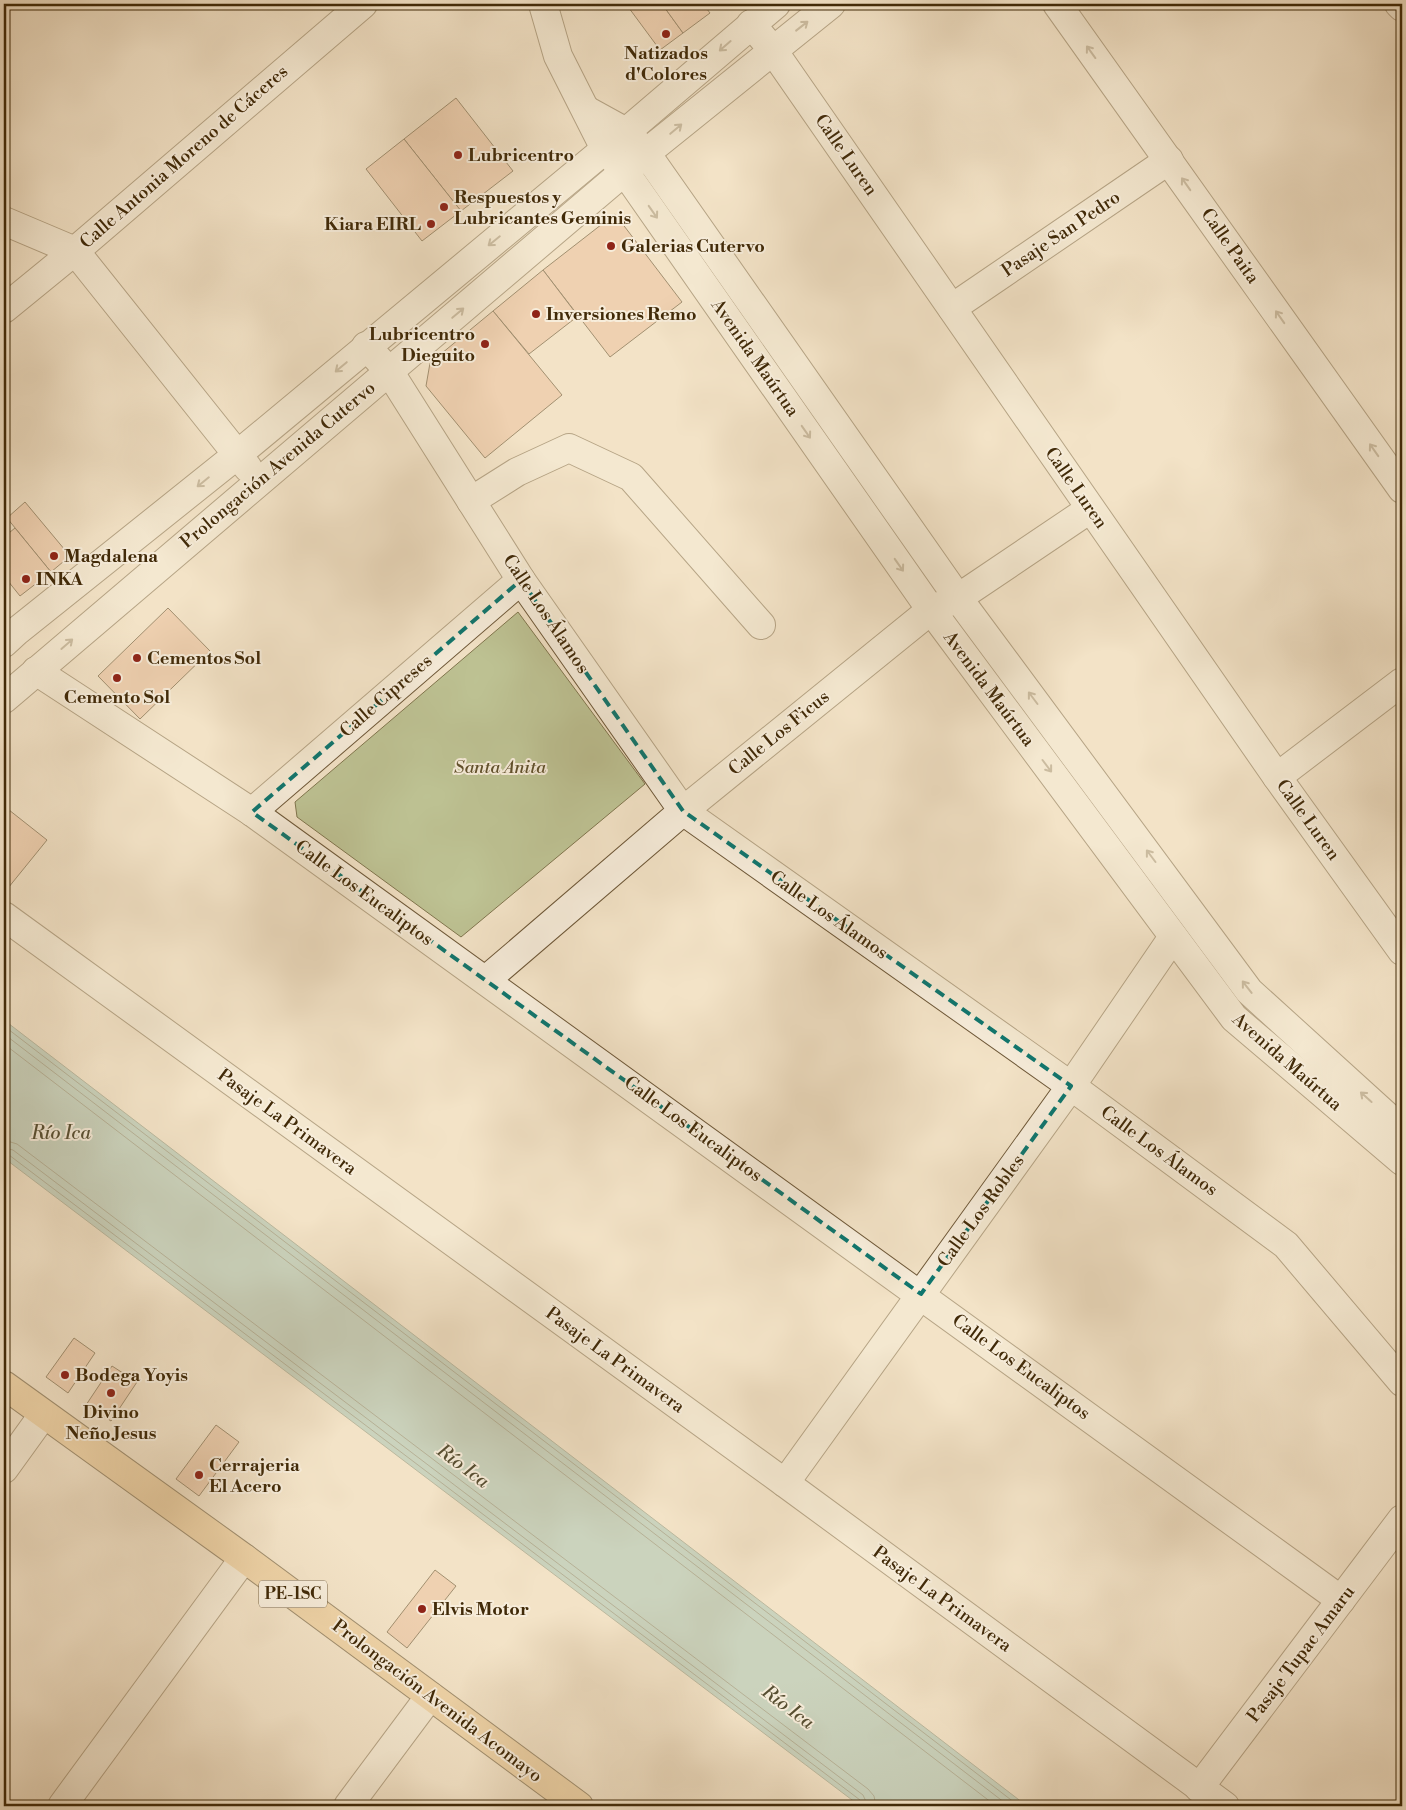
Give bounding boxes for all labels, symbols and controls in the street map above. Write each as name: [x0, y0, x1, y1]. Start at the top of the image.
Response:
one-way arrow: [795, 21, 808, 32]
marker: Natizados d'Colores: [660, 28, 672, 40]
one-way arrow: [719, 41, 732, 52]
place label: Natizados d'Colores: [624, 42, 708, 86]
one-way arrow: [1086, 46, 1097, 59]
street label: Calle Antonia Moreno de Cáceres: [75, 60, 293, 254]
street label: Calle Luren: [809, 110, 883, 201]
one-way arrow: [669, 124, 682, 135]
place label: Lubricentro: [468, 144, 574, 167]
marker: Lubricentro: [452, 149, 464, 161]
one-way arrow: [1181, 178, 1191, 192]
place label: Respuestos y Lubricantes Geminis: [454, 186, 632, 230]
street label: Pasaje San Pedro: [997, 186, 1125, 282]
marker: Respuestos y Lubricantes Geminis: [438, 201, 450, 213]
street label: Calle Paita: [1196, 204, 1265, 289]
one-way arrow: [648, 205, 658, 219]
place label: Kiara EIRL: [324, 213, 421, 236]
marker: Kiara EIRL: [425, 218, 437, 230]
one-way arrow: [487, 235, 500, 246]
place label: Galerias Cutervo: [621, 235, 765, 258]
marker: Galerias Cutervo: [605, 240, 617, 252]
street label: Avenida Maúrtua: [705, 294, 805, 422]
place label: Inversiones Remo: [546, 303, 697, 326]
one-way arrow: [451, 307, 464, 318]
marker: Inversiones Remo: [530, 308, 542, 320]
one-way arrow: [1275, 310, 1285, 324]
place label: Lubricentro Dieguito: [369, 323, 475, 367]
marker: Lubricentro Dieguito: [479, 338, 491, 350]
one-way arrow: [335, 361, 348, 372]
street label: Prolongación Avenida Cutervo: [176, 376, 380, 554]
one-way arrow: [801, 424, 811, 438]
street label: Calle Luren: [1039, 443, 1113, 534]
one-way arrow: [1369, 443, 1379, 457]
one-way arrow: [197, 476, 210, 487]
place label: Magdalena: [64, 545, 158, 568]
marker: Magdalena: [48, 550, 60, 562]
street label: Calle Los Álamos: [498, 550, 594, 678]
one-way arrow: [894, 558, 904, 572]
place label: INKA: [36, 568, 84, 591]
marker: INKA: [20, 573, 32, 585]
street label: Avenida Maúrtua: [938, 626, 1040, 752]
one-way arrow: [61, 639, 74, 650]
place label: Cementos Sol: [147, 647, 261, 670]
street label: Calle Cipreses: [335, 649, 437, 742]
marker: Cementos Sol: [131, 652, 143, 664]
marker: Cemento Sol: [111, 672, 123, 684]
street label: Calle Los Ficus: [724, 685, 834, 781]
place label: Cemento Sol: [64, 686, 170, 709]
one-way arrow: [1027, 692, 1038, 705]
park label: Santa Anita: [454, 756, 547, 779]
one-way arrow: [1042, 759, 1052, 773]
street label: Calle Luren: [1271, 775, 1345, 865]
street label: Calle Los Eucaliptos: [290, 835, 438, 951]
one-way arrow: [1145, 850, 1156, 863]
street label: Calle Los Álamos: [765, 866, 893, 964]
one-way arrow: [1241, 981, 1252, 994]
street label: Avenida Maúrtua: [1227, 1007, 1347, 1117]
street label: Pasaje La Primavera: [213, 1064, 362, 1181]
street label: Calle Los Eucaliptos: [619, 1071, 767, 1187]
one-way arrow: [1360, 1091, 1373, 1103]
street label: Calle Los Álamos: [1096, 1101, 1222, 1201]
water label: Río Ica: [30, 1121, 91, 1145]
street label: Calle Los Robles: [932, 1150, 1030, 1272]
street label: Pasaje La Primavera: [541, 1302, 690, 1419]
street label: Calle Los Eucaliptos: [947, 1309, 1095, 1425]
place label: Bodega Yoyis: [75, 1364, 188, 1387]
marker: Bodega Yoyis: [59, 1369, 71, 1381]
marker: Divino Neño Jesus: [105, 1387, 117, 1399]
place label: Divino Neño Jesus: [65, 1401, 157, 1445]
water label: Río Ica: [431, 1438, 494, 1494]
place label: Cerrajeria El Acero: [209, 1454, 300, 1498]
marker: Cerrajeria El Acero: [193, 1469, 205, 1481]
street label: Pasaje La Primavera: [868, 1541, 1017, 1658]
road number: PE-1SC: [259, 1580, 327, 1608]
street label: Pasaje Tupac Amaru: [1242, 1580, 1360, 1727]
place label: Elvis Motor: [432, 1598, 529, 1621]
marker: Elvis Motor: [416, 1603, 428, 1615]
street label: Prolongación Avenida Acomayo: [327, 1614, 547, 1788]
water label: Río Ica: [756, 1679, 819, 1735]

